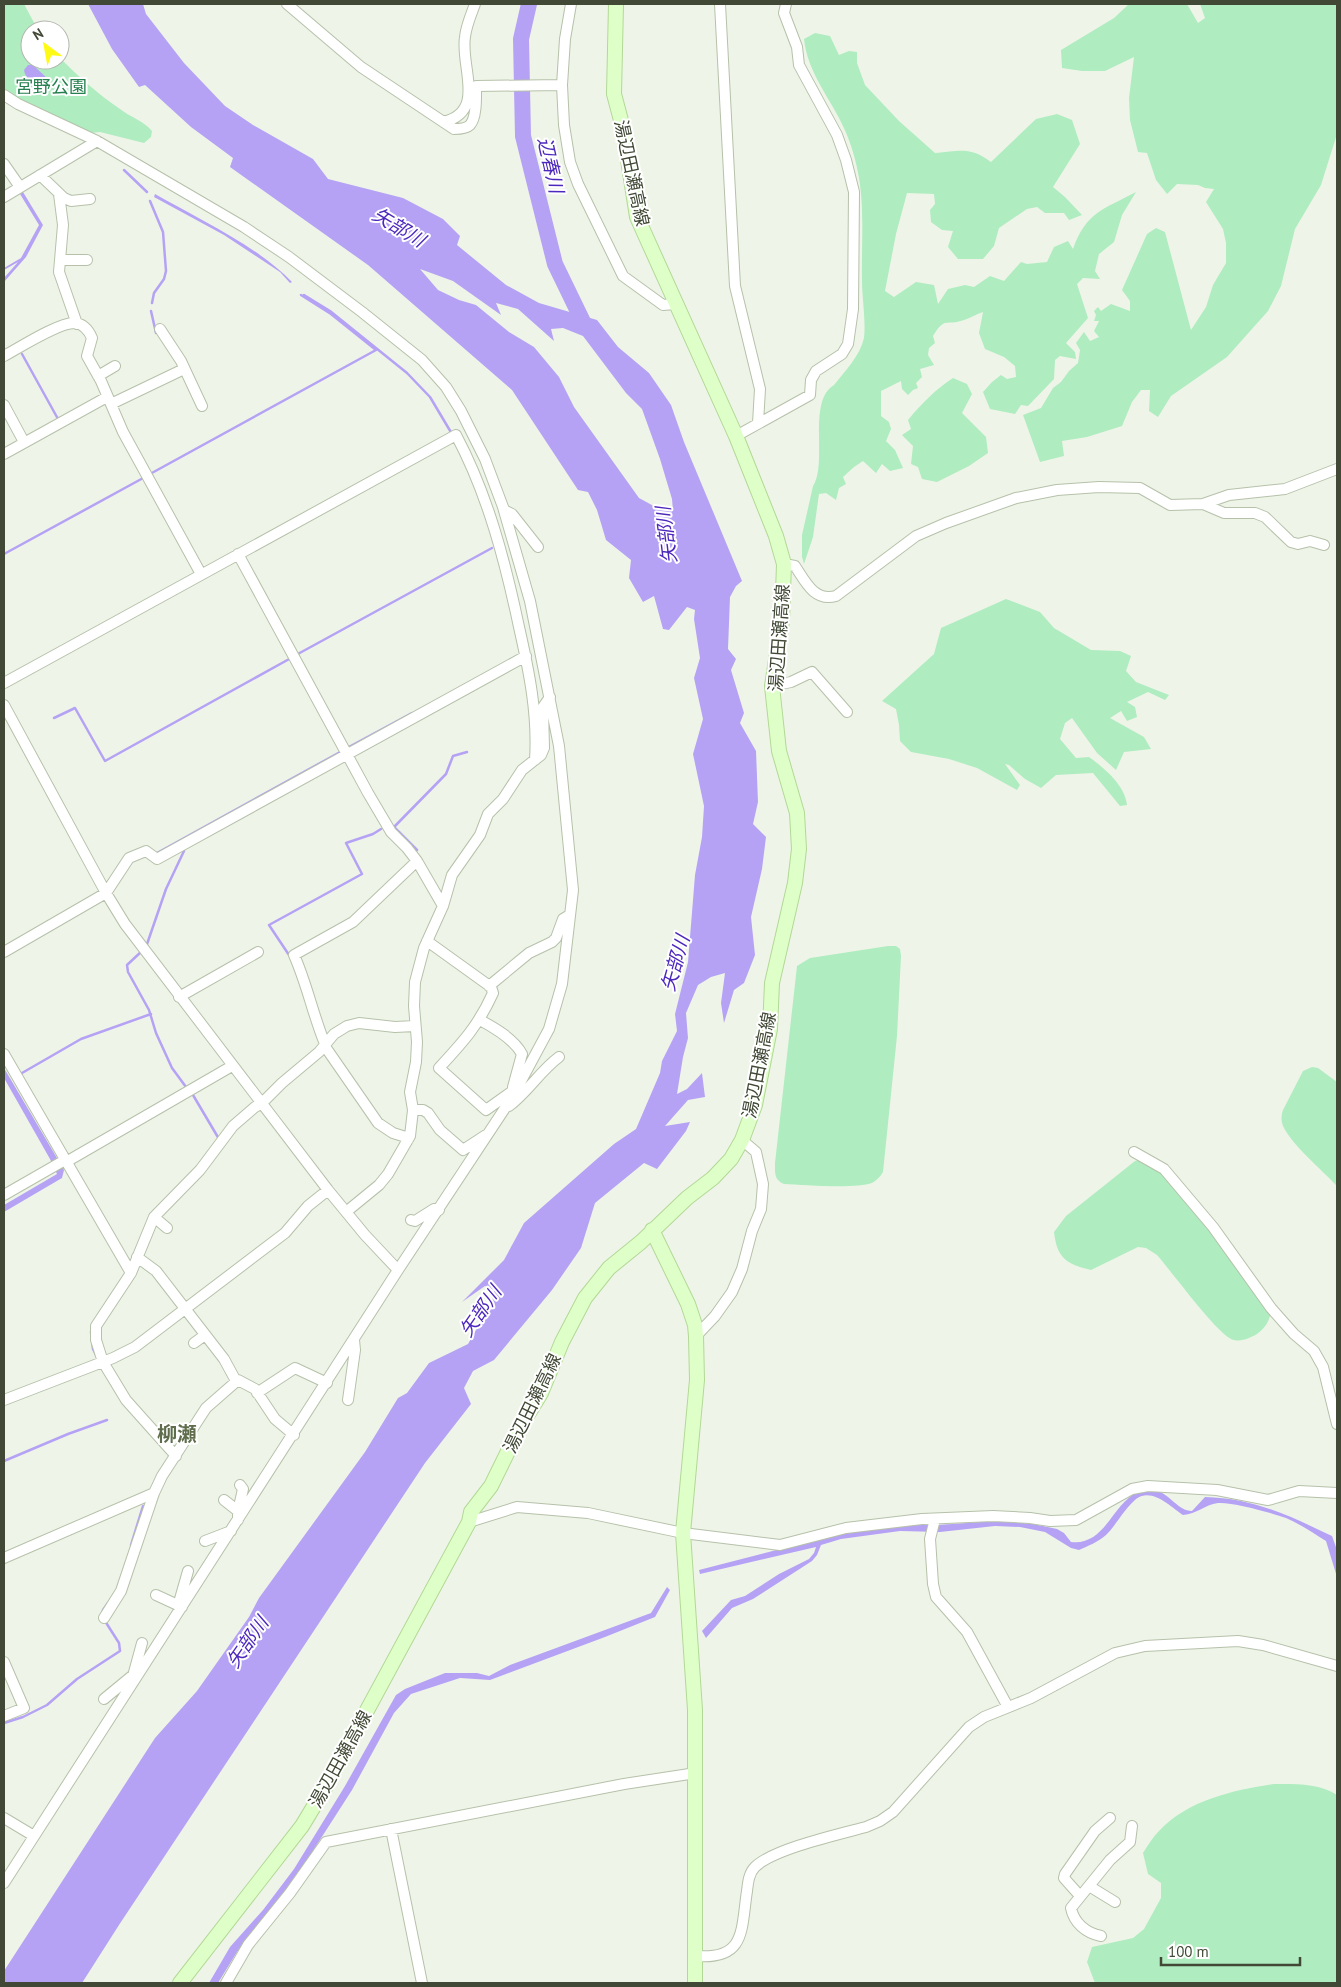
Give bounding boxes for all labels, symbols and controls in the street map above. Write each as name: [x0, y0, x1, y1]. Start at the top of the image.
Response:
north arrow: [20, 20, 70, 70]
text: N: [29, 24, 47, 44]
park label: 宮野公園: [15, 75, 87, 98]
street label: 湯辺田瀬高線: [610, 118, 654, 228]
water label: 辺春川: [533, 135, 570, 197]
water label: 矢部川: [368, 202, 431, 253]
water label: 矢部川: [650, 503, 681, 565]
street label: 湯辺田瀬高線: [764, 583, 794, 693]
water label: 矢部川: [656, 930, 695, 994]
street label: 湯辺田瀬高線: [737, 1010, 781, 1120]
water label: 矢部川: [454, 1279, 507, 1341]
street label: 湯辺田瀬高線: [498, 1349, 566, 1457]
district label: 柳瀬: [157, 1421, 197, 1447]
water label: 矢部川: [221, 1610, 274, 1672]
street label: 湯辺田瀬高線: [304, 1706, 376, 1812]
scale bar: [1161, 1934, 1300, 1966]
text: 100 m: [1168, 1942, 1209, 1961]

